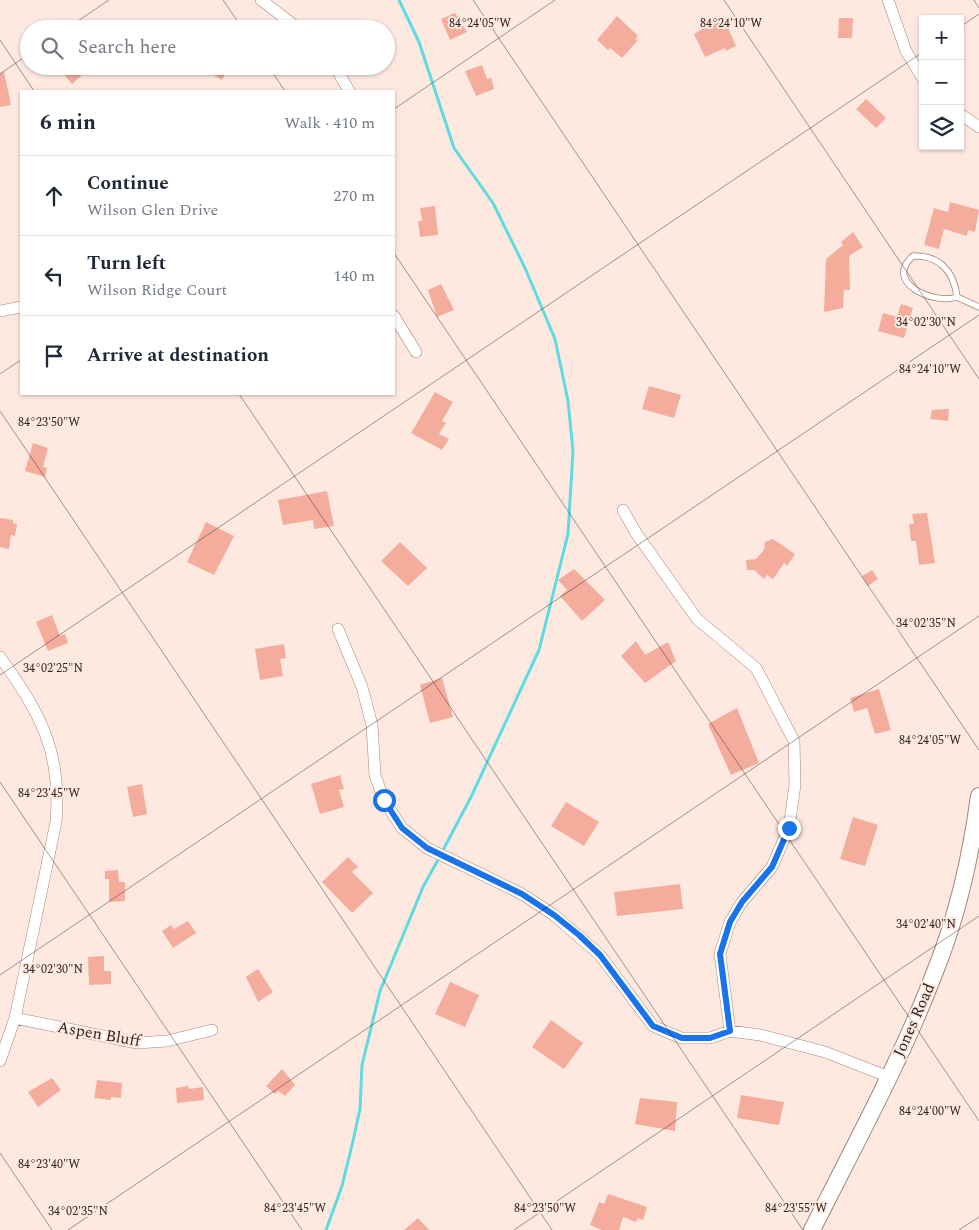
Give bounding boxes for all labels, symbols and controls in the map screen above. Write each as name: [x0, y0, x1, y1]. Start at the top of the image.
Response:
text: 84°24'05"W: [449, 14, 511, 33]
text: 84°24'10"W: [700, 14, 762, 33]
map controls: [919, 15, 964, 150]
button: +: [919, 15, 964, 60]
search box: [20, 20, 395, 75]
text: Search here: [78, 33, 177, 62]
icon: search: [38, 34, 66, 62]
button: −: [919, 60, 964, 105]
button: layers: [919, 105, 964, 150]
text: 6 min: [40, 107, 96, 139]
text: Walk · 410 m: [284, 111, 375, 135]
text: Continue: [87, 169, 169, 198]
icon: ahead: [40, 182, 68, 210]
text: 270 m: [333, 184, 375, 208]
text: Wilson Glen Drive: [87, 198, 218, 222]
text: Turn left: [87, 249, 166, 278]
icon: left: [40, 262, 68, 290]
text: 140 m: [333, 264, 375, 288]
text: Wilson Ridge Court: [87, 278, 227, 302]
text: 34°02'30"N: [896, 313, 956, 332]
text: Arrive at destination: [87, 341, 269, 370]
icon: arrive: [40, 342, 68, 370]
text: 84°24'10"W: [899, 360, 961, 379]
text: 84°23'50"W: [18, 413, 80, 432]
text: 34°02'35"N: [896, 614, 956, 633]
text: 34°02'25"N: [23, 659, 83, 678]
text: 84°24'05"W: [899, 731, 961, 750]
text: 84°23'45"W: [18, 784, 80, 803]
route start: [373, 789, 396, 812]
route end: [778, 817, 801, 840]
text: 34°02'40"N: [896, 915, 956, 934]
text: 34°02'30"N: [23, 960, 83, 979]
street label: Jones Road: [887, 979, 941, 1061]
street label: Aspen Bluff: [56, 1015, 143, 1053]
text: 84°24'00"W: [899, 1102, 961, 1121]
text: 84°23'40"W: [18, 1155, 80, 1174]
text: 84°23'45"W: [264, 1199, 326, 1218]
text: 84°23'50"W: [514, 1199, 576, 1218]
text: 84°23'55"W: [765, 1199, 827, 1218]
text: 34°02'35"N: [48, 1202, 108, 1221]

